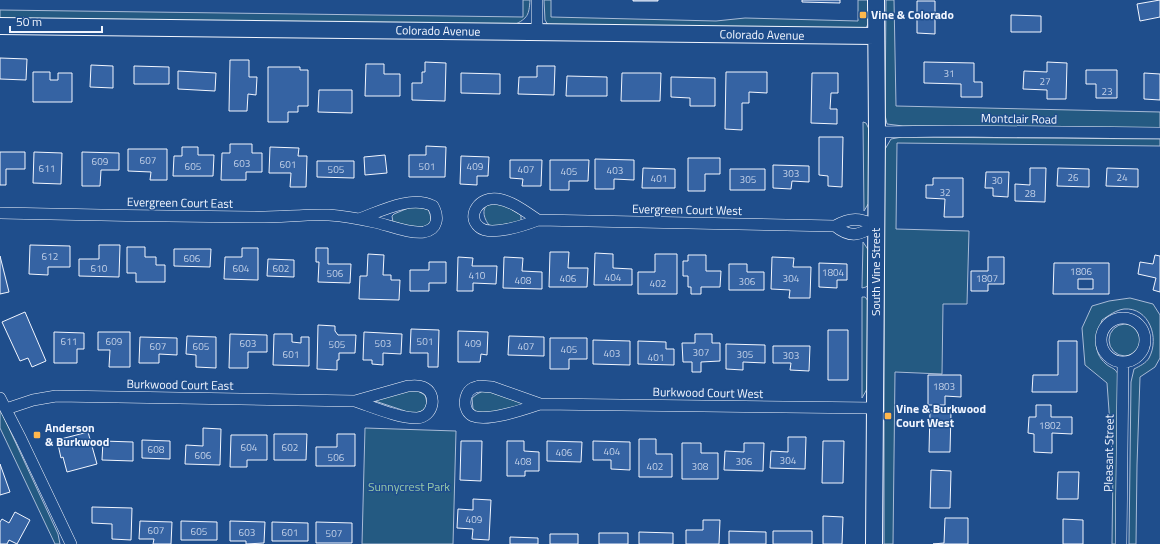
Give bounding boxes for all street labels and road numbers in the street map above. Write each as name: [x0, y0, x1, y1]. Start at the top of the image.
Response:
street label: Colorado Avenue: [395, 20, 481, 41]
street label: Colorado Avenue: [719, 24, 805, 45]
street label: Montclair Road: [981, 108, 1057, 129]
street label: Evergreen Court East: [127, 192, 234, 213]
street label: Evergreen Court West: [632, 199, 743, 220]
street label: South Vine Street: [866, 227, 885, 316]
street label: Burkwood Court East: [126, 374, 234, 395]
street label: Burkwood Court West: [652, 382, 764, 403]
street label: Pleasant Street: [1098, 413, 1119, 492]

